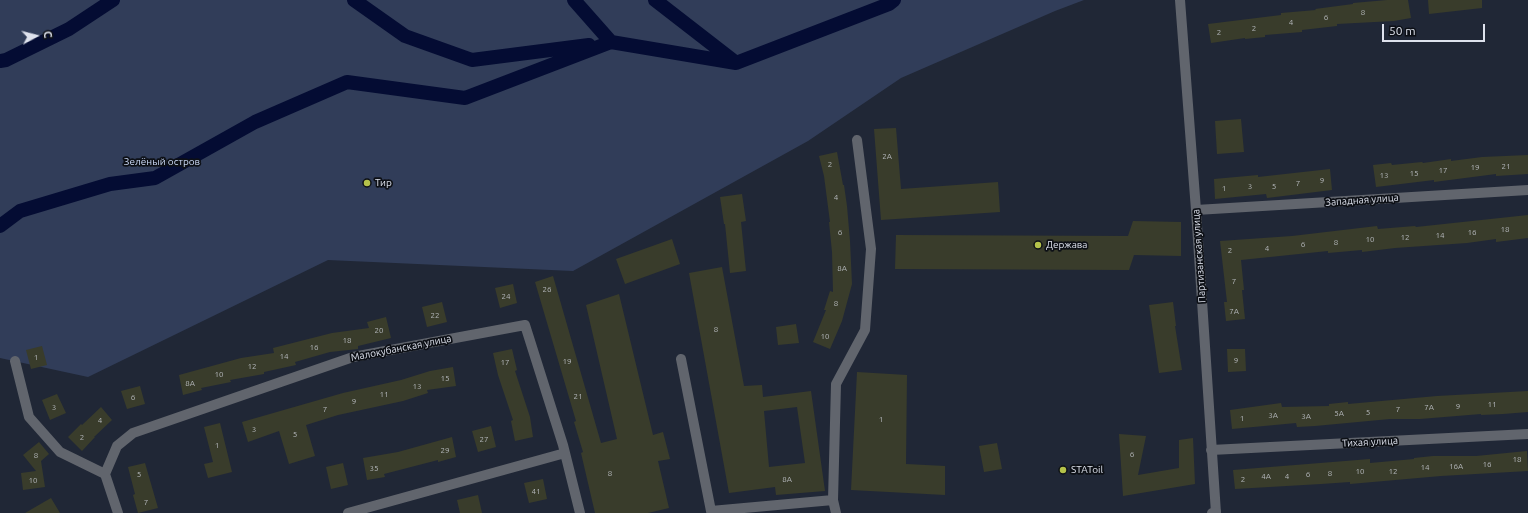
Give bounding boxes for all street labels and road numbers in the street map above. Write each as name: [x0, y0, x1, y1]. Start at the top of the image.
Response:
street label: Западная улица: [1325, 191, 1399, 209]
street label: Партизанская улица: [1190, 209, 1208, 303]
street label: Малокубанская улица: [350, 332, 452, 364]
street label: Тихая улица: [1342, 435, 1398, 449]

